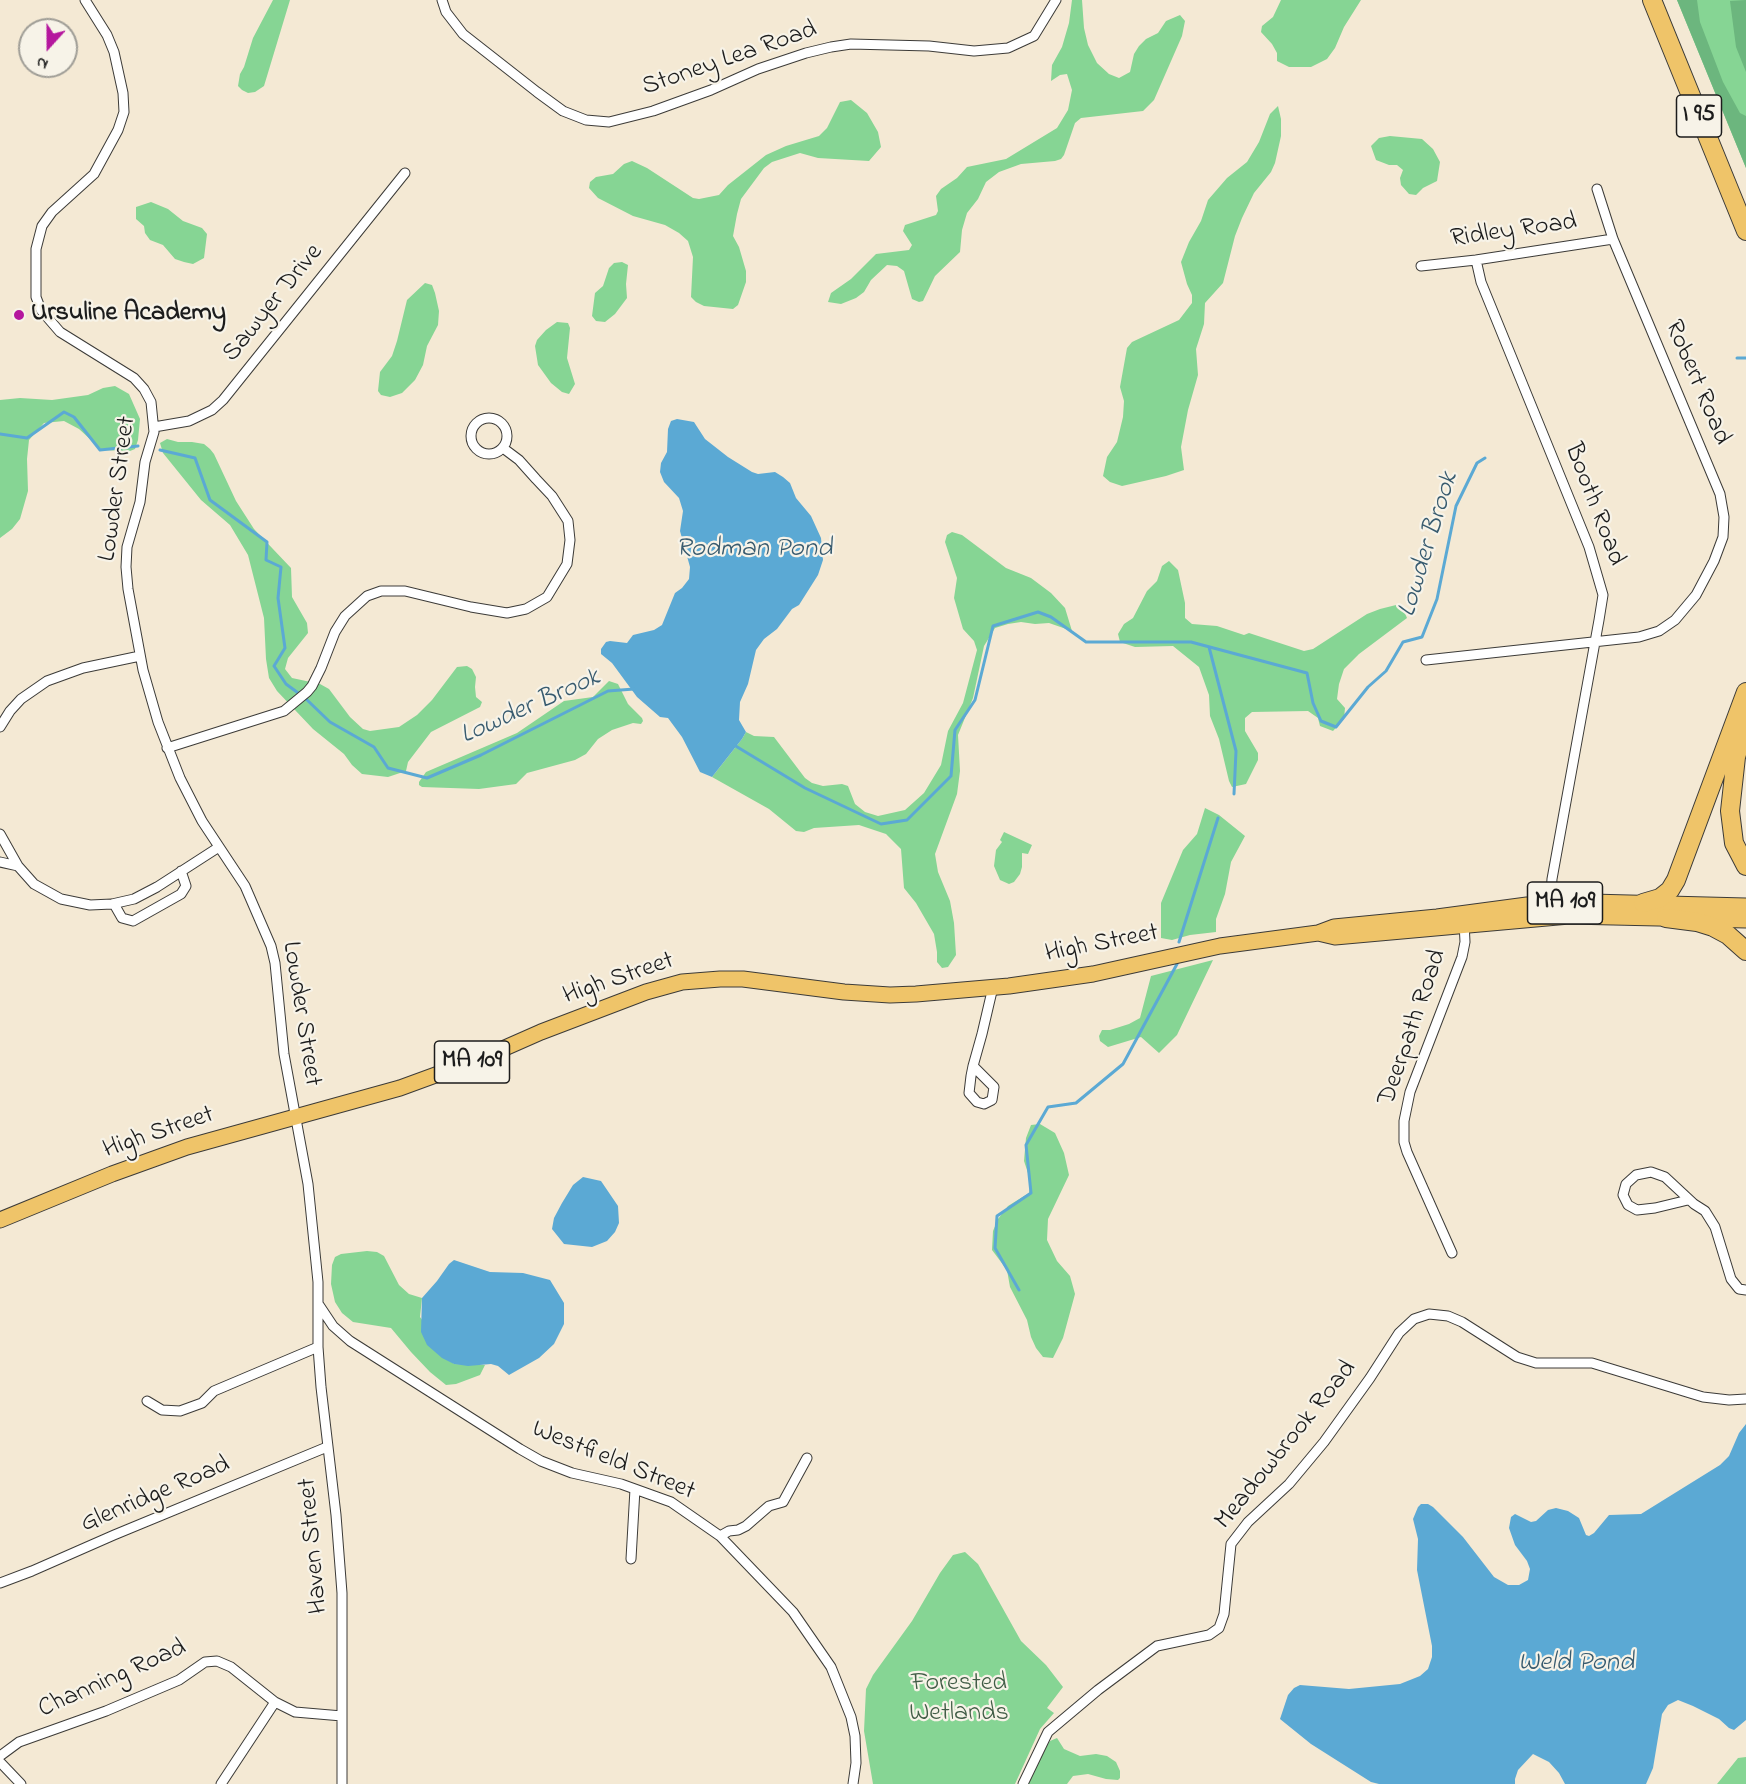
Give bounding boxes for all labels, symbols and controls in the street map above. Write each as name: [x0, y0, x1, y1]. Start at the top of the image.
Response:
street label: Stoney Lea Road: [639, 16, 821, 104]
north arrow: [18, 18, 78, 78]
text: N: [33, 50, 52, 76]
road number: I 95: [1676, 95, 1722, 137]
street label: Ridley Road: [1449, 208, 1579, 256]
street label: Sawyer Drive: [217, 239, 331, 369]
place label: Ursuline Academy: [31, 299, 226, 331]
marker: Ursuline Academy: [12, 308, 26, 322]
street label: Robert Road: [1656, 316, 1736, 450]
street label: Lowder Street: [93, 414, 145, 564]
street label: Booth Road: [1555, 439, 1631, 571]
water label: Lowder Brook: [1393, 469, 1467, 621]
water label: Rodman Pond: [676, 535, 832, 567]
water label: Lowder Brook: [456, 663, 606, 753]
road number: MA 109: [1528, 882, 1602, 924]
street label: High Street: [1043, 919, 1161, 971]
street label: Lowder Street: [273, 939, 327, 1089]
street label: Deerpath Road: [1373, 946, 1455, 1110]
street label: High Street: [560, 947, 678, 1013]
road number: MA 109: [434, 1041, 510, 1083]
street label: High Street: [100, 1101, 218, 1167]
street label: Meadowbrook Road: [1209, 1355, 1365, 1537]
street label: Westfield Street: [527, 1415, 699, 1509]
street label: Glenridge Road: [77, 1451, 235, 1541]
street label: Haven Street: [294, 1477, 336, 1615]
street label: Channing Road: [34, 1634, 192, 1726]
water label: Weld Pond: [1518, 1649, 1634, 1681]
park label: Forested Wetlands: [909, 1669, 1009, 1730]

